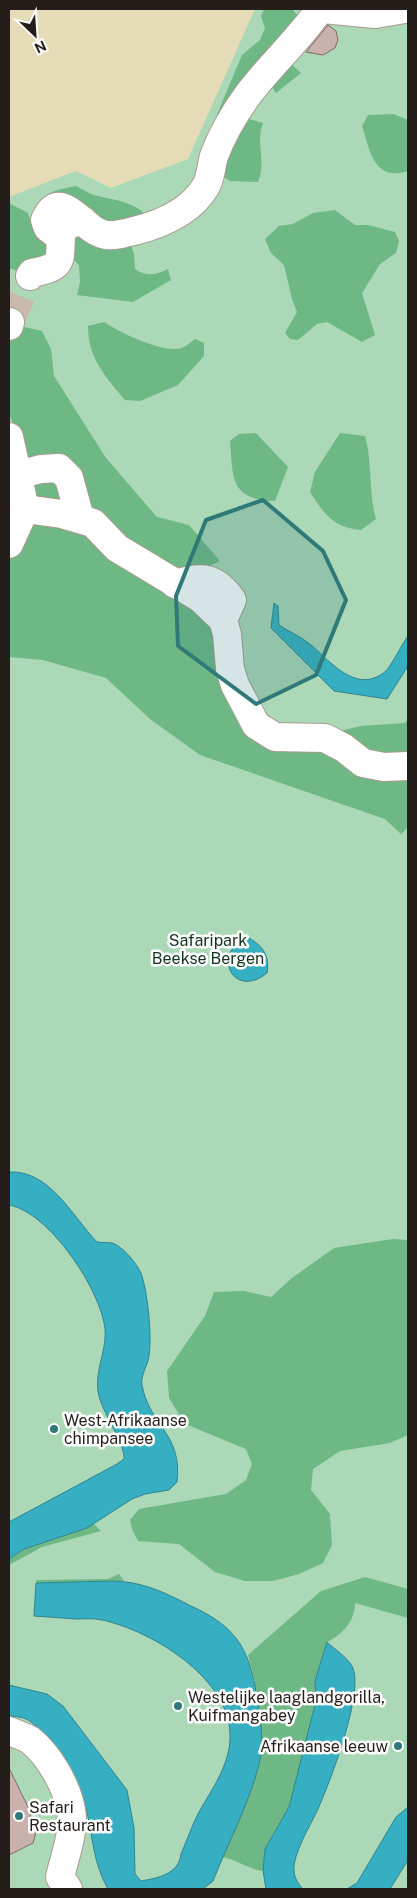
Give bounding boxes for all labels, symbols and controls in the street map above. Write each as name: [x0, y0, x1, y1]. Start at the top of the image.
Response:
north arrow: [10, 10, 60, 60]
text: N: [32, 37, 49, 56]
park label: Safaripark Beekse Bergen: [152, 931, 264, 968]
place label: West-Afrikaanse chimpansee: [64, 1411, 187, 1448]
marker: West-Afrikaanse chimpansee: [48, 1423, 60, 1435]
place label: Westelijke laaglandgorilla, Kuifmangabey: [188, 1688, 385, 1725]
marker: Westelijke laaglandgorilla, Kuifmangabey: [172, 1700, 184, 1712]
place label: Afrikaanse leeuw: [260, 1737, 389, 1756]
marker: Afrikaanse leeuw: [392, 1740, 404, 1752]
place label: Safari Restaurant: [29, 1798, 111, 1835]
marker: Safari Restaurant: [13, 1810, 25, 1822]

